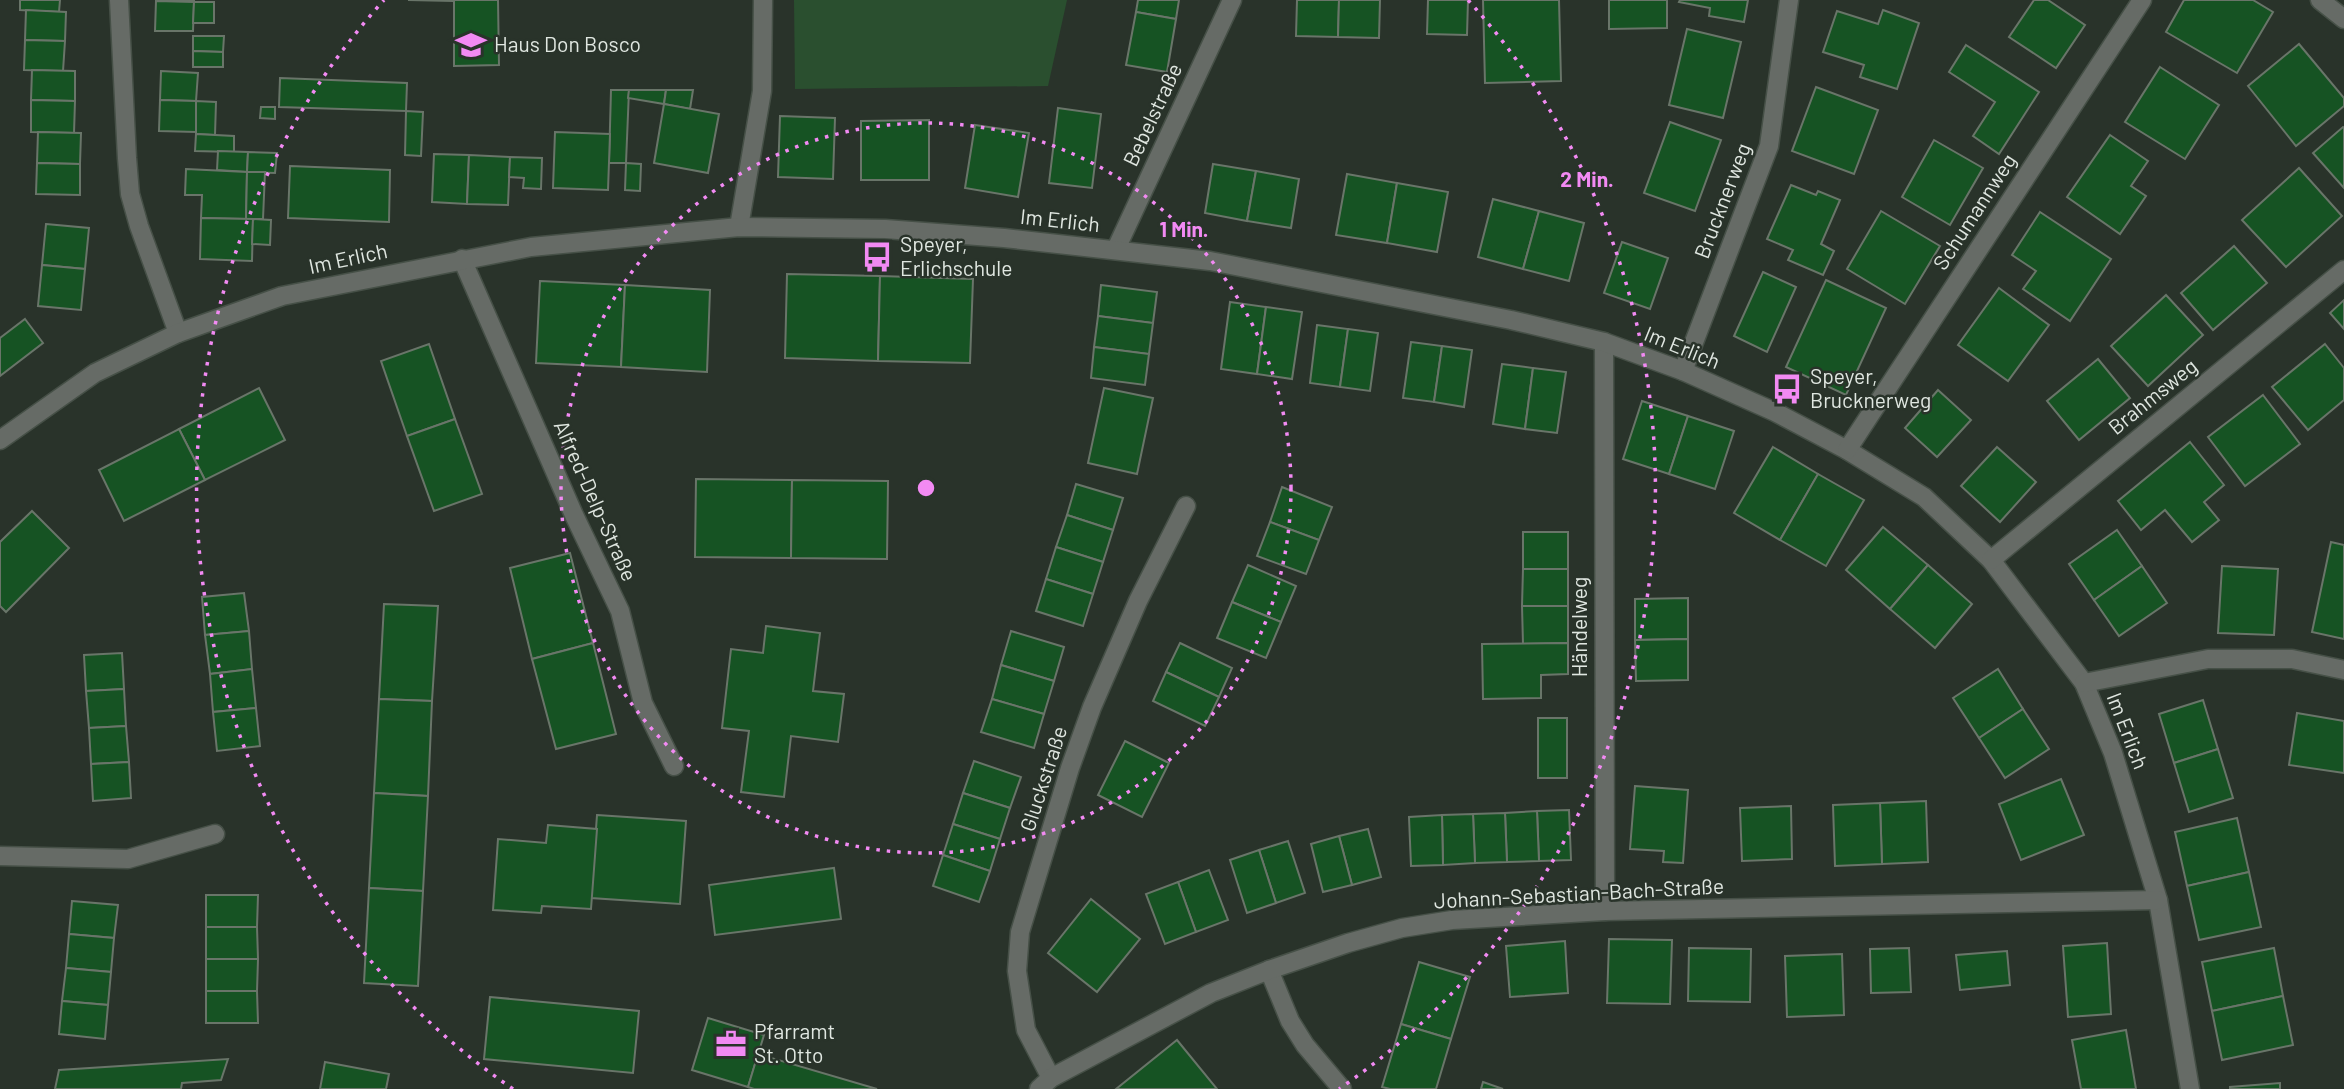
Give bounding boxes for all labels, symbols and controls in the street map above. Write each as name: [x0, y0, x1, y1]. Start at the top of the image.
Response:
school or university icon: Haus Don Bosco: [454, 28, 488, 62]
place label: Haus Don Bosco: [494, 31, 641, 56]
street label: Bebelstraße: [1117, 59, 1186, 170]
street label: Brucknerweg: [1688, 139, 1755, 262]
street label: Schumannweg: [1927, 148, 2021, 274]
text: 2 Min.: [1560, 166, 1614, 191]
street label: Im Erlich: [1019, 203, 1101, 236]
text: 1 Min.: [1160, 216, 1209, 241]
place label: Speyer, Erlichschule: [900, 231, 1012, 280]
street label: Im Erlich: [306, 237, 389, 278]
bus stop icon: Speyer, Erlichschule: [860, 240, 894, 274]
street label: Im Erlich: [1641, 320, 1724, 373]
street label: Brahmsweg: [2103, 352, 2201, 439]
place label: Speyer, Brucknerweg: [1810, 363, 1931, 412]
bus stop icon: Speyer, Brucknerweg: [1770, 372, 1804, 406]
street label: Alfred-Delp-Straße: [550, 416, 643, 585]
centre of rings: [914, 476, 938, 500]
street label: Händelweg: [1566, 577, 1591, 677]
street label: Im Erlich: [2102, 689, 2154, 772]
street label: Gluckstraße: [1014, 723, 1071, 834]
street label: Johann-Sebastian-Bach-Straße: [1433, 872, 1725, 913]
place label: Pfarramt St. Otto: [754, 1018, 835, 1067]
office icon: Pfarramt St. Otto: [714, 1027, 748, 1061]

